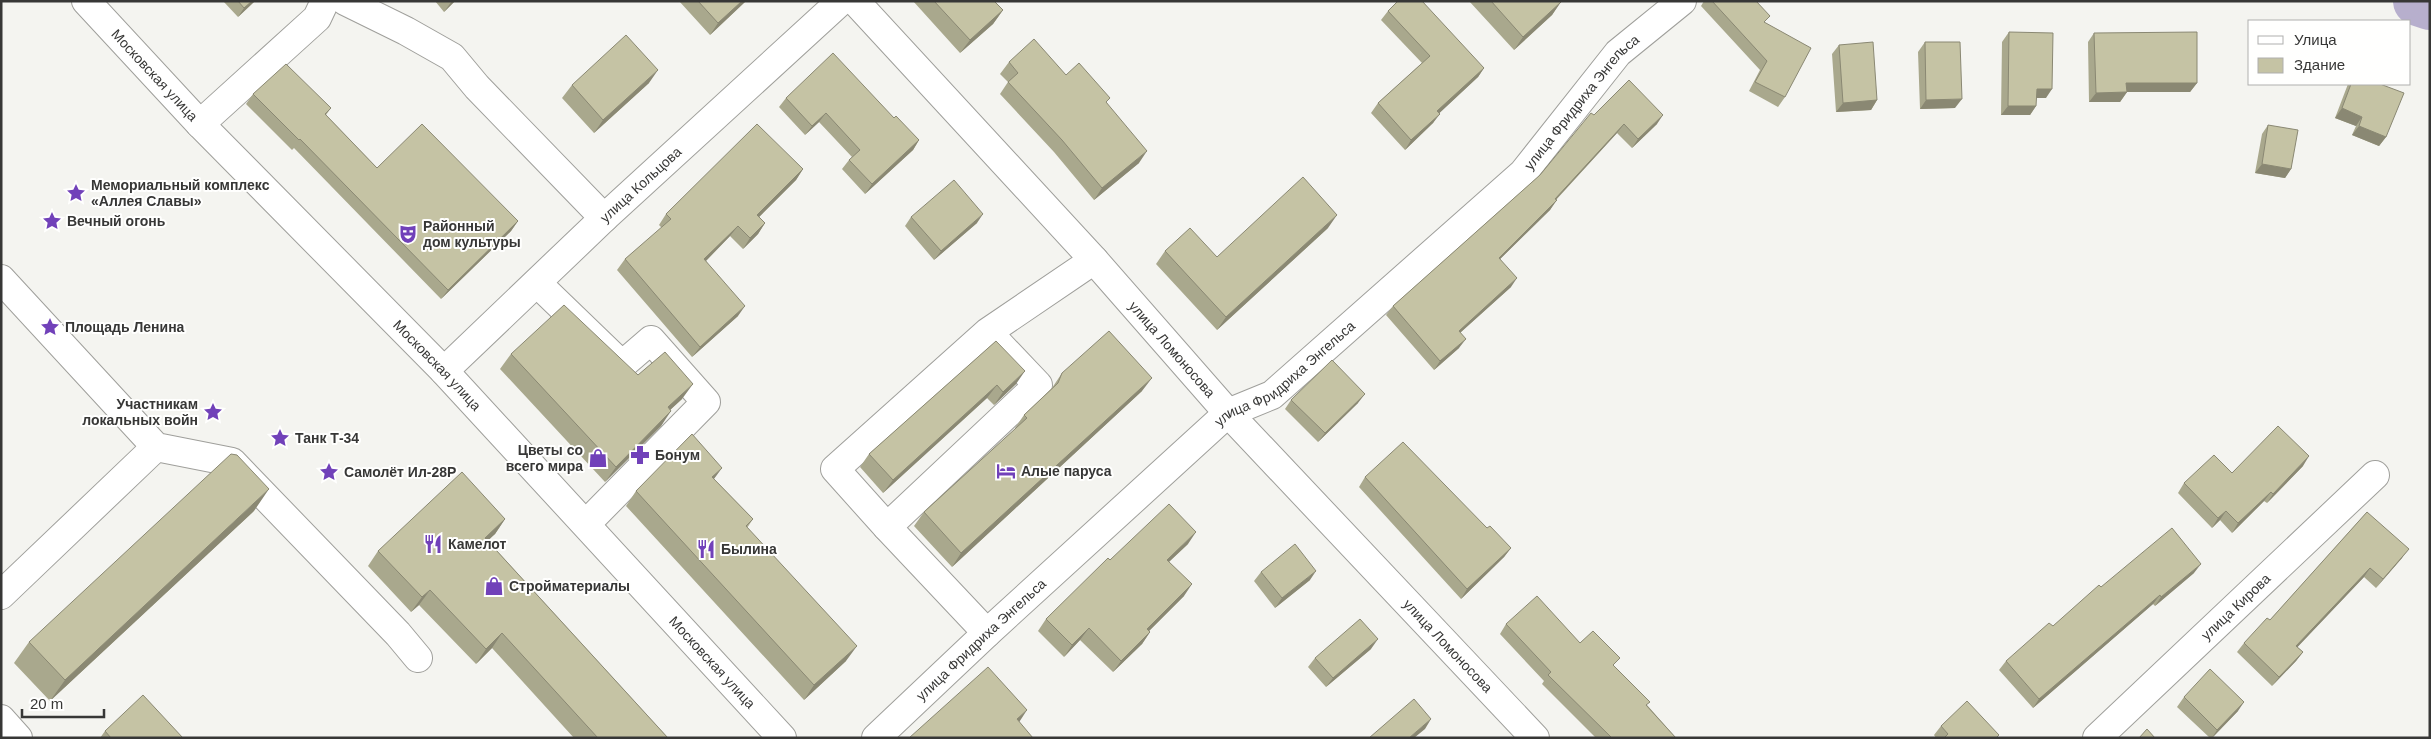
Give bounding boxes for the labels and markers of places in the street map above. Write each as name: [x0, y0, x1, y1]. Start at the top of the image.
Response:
place label: Мемориальный комплекс «Аллея Славы»: [91, 177, 270, 209]
place icon: Мемориальный комплекс «Аллея Славы»: [65, 182, 87, 204]
place icon: Вечный огонь: [41, 210, 63, 232]
place label: Вечный огонь: [67, 213, 166, 229]
place label: Районный дом культуры: [423, 218, 521, 250]
theatre icon: Районный дом культуры: [397, 223, 419, 245]
place icon: Площадь Ленина: [39, 316, 61, 338]
place label: Площадь Ленина: [65, 319, 185, 335]
place label: Участникам локальных войн: [82, 396, 198, 428]
place icon: Участникам локальных войн: [202, 401, 224, 423]
place icon: Танк Т-34: [269, 427, 291, 449]
place label: Танк Т-34: [295, 430, 359, 446]
place label: Цветы со всего мира: [506, 442, 583, 474]
pharmacy icon: Бонум: [629, 444, 651, 466]
shop icon: Цветы со всего мира: [587, 447, 609, 469]
place label: Бонум: [655, 447, 700, 463]
hotel icon: Алые паруса: [995, 460, 1017, 482]
place icon: Самолёт Ил-28Р: [318, 461, 340, 483]
place label: Алые паруса: [1021, 463, 1112, 479]
place label: Самолёт Ил-28Р: [344, 464, 456, 480]
restaurant icon: Камелот: [422, 533, 444, 555]
place label: Камелот: [448, 536, 507, 552]
restaurant icon: Былина: [695, 538, 717, 560]
place label: Былина: [721, 541, 777, 557]
shop icon: Стройматериалы: [483, 575, 505, 597]
place label: Стройматериалы: [509, 578, 630, 594]

